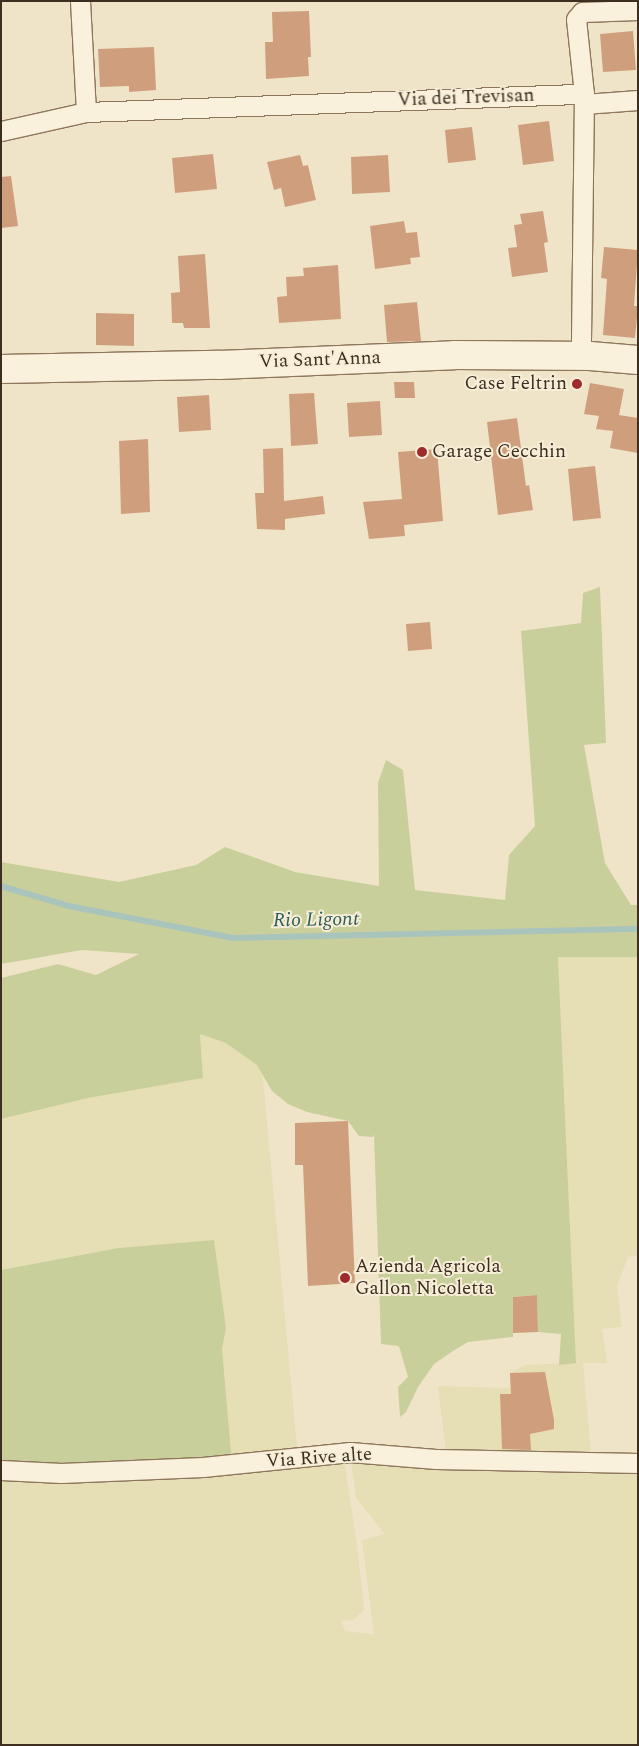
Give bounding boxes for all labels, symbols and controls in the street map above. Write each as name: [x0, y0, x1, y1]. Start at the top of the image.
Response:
street label: Via dei Trevisan: [397, 84, 535, 112]
street label: Via Sant'Anna: [259, 346, 381, 374]
place label: Case Feltrin: [464, 373, 567, 395]
marker: Case Feltrin: [571, 378, 583, 390]
place label: Garage Cecchin: [432, 441, 566, 463]
marker: Garage Cecchin: [416, 446, 428, 458]
water label: Rio Ligont: [273, 907, 359, 933]
place label: Azienda Agricola Gallon Nicoletta: [355, 1256, 501, 1300]
marker: Azienda Agricola Gallon Nicoletta: [339, 1272, 351, 1284]
street label: Via Rive alte: [265, 1443, 373, 1473]

